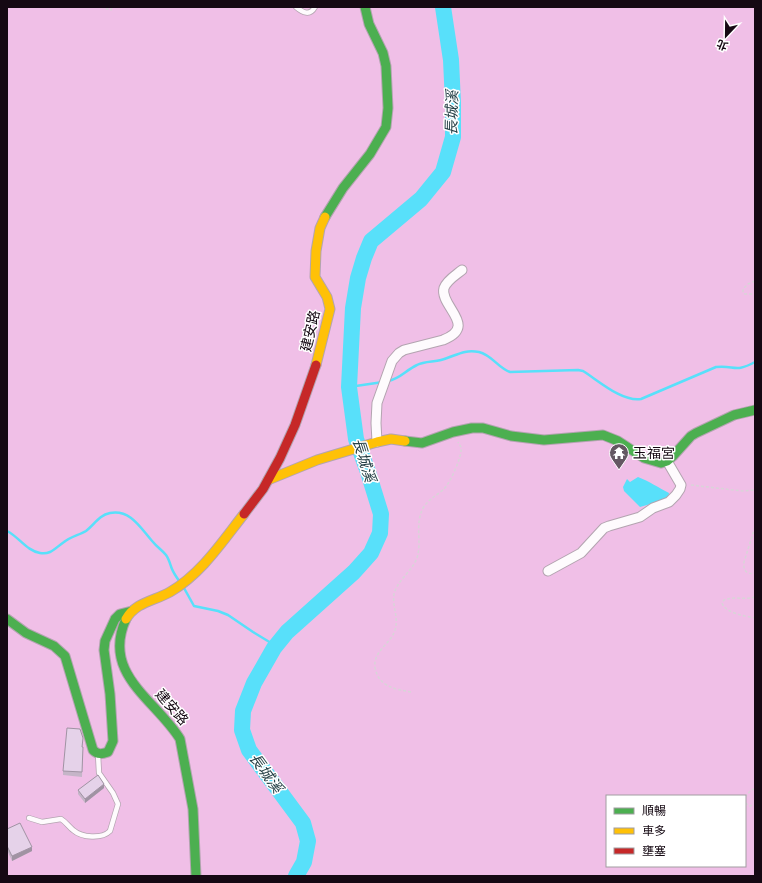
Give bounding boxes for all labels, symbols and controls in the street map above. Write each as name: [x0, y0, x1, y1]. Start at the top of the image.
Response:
north arrow: [706, 16, 746, 56]
text: 北: [715, 38, 730, 53]
water label: 長城溪: [443, 88, 460, 136]
street label: 建安路: [297, 309, 323, 353]
water label: 長城溪: [350, 436, 380, 486]
temple icon: 玉福宮: [608, 442, 630, 470]
place label: 玉福宮: [633, 445, 675, 461]
street label: 建安路: [152, 686, 192, 728]
water label: 長城溪: [246, 750, 288, 798]
legend: [606, 795, 746, 867]
text: 順暢: [642, 804, 666, 818]
text: 車多: [642, 824, 666, 838]
text: 壅塞: [642, 844, 666, 858]

